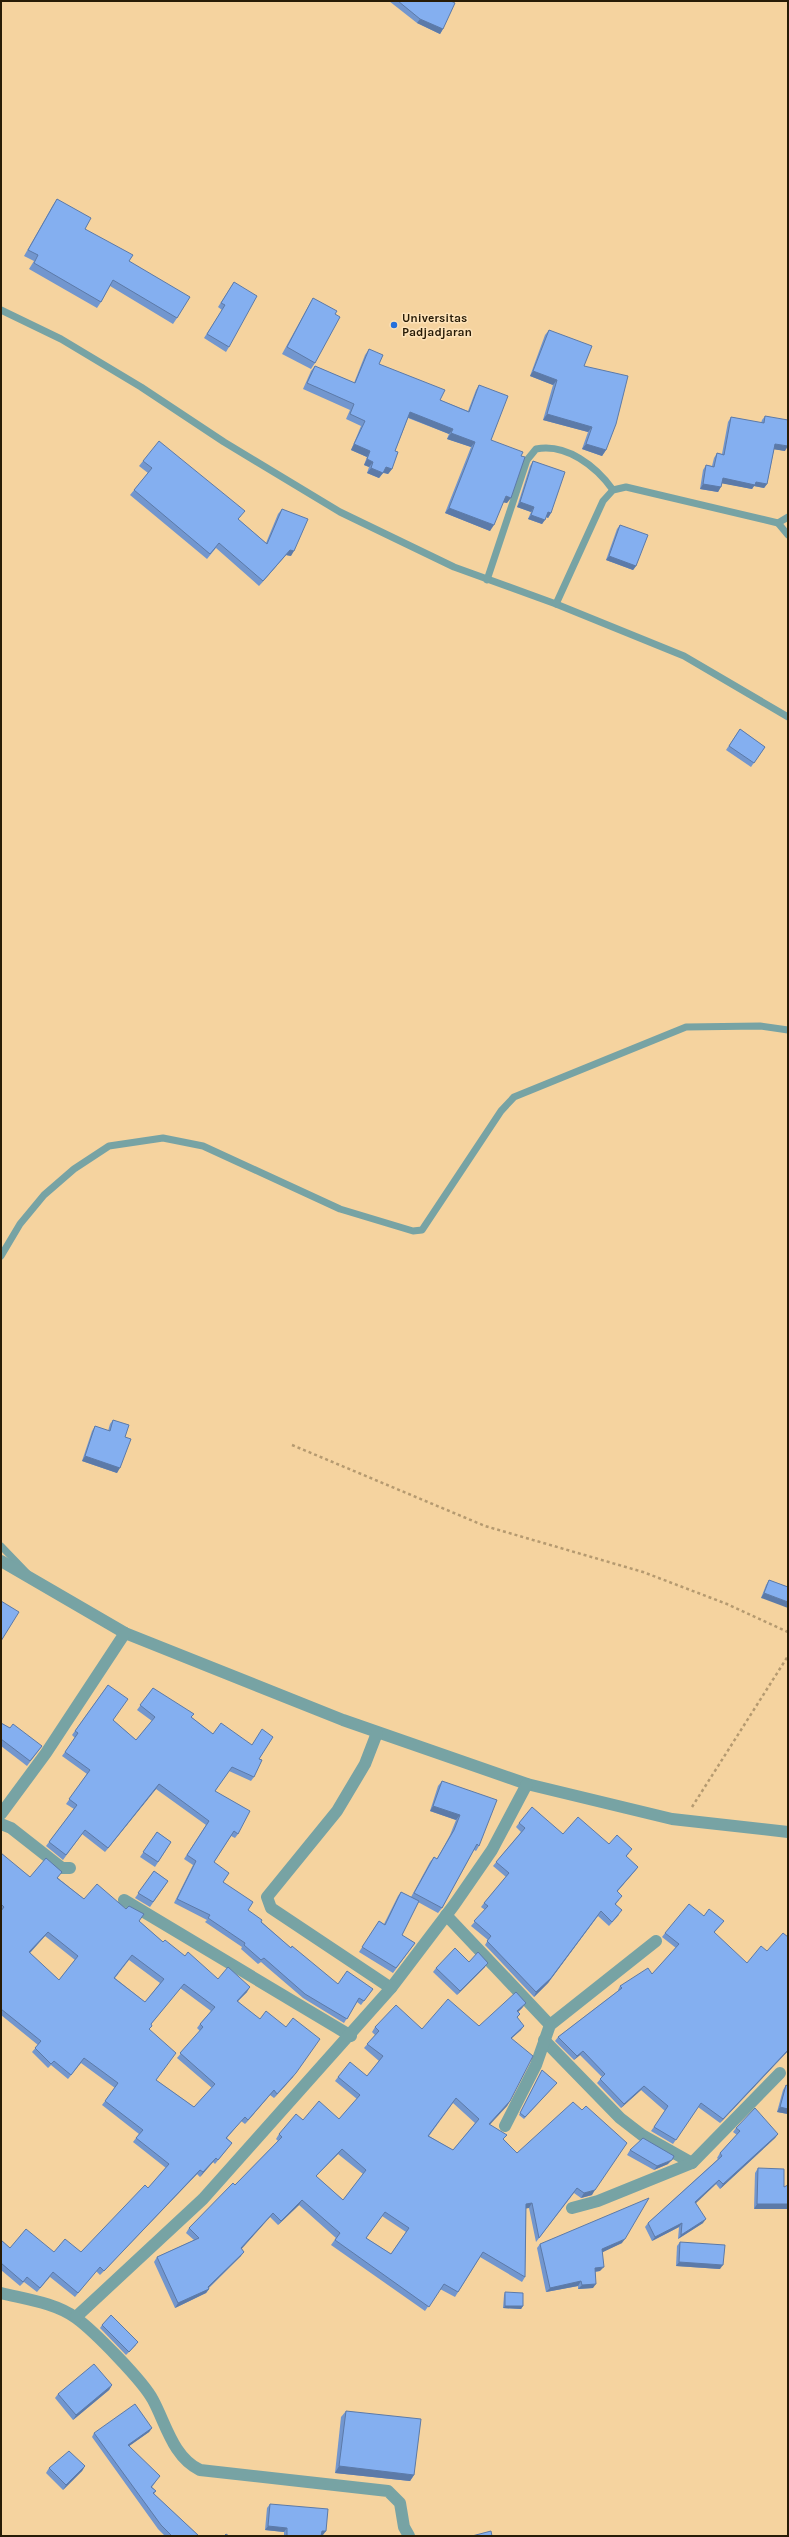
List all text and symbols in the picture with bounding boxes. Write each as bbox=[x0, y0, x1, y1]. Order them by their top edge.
place label: Universitas Padjadjaran bbox=[402, 311, 472, 339]
marker: Universitas Padjadjaran bbox=[389, 320, 399, 330]

